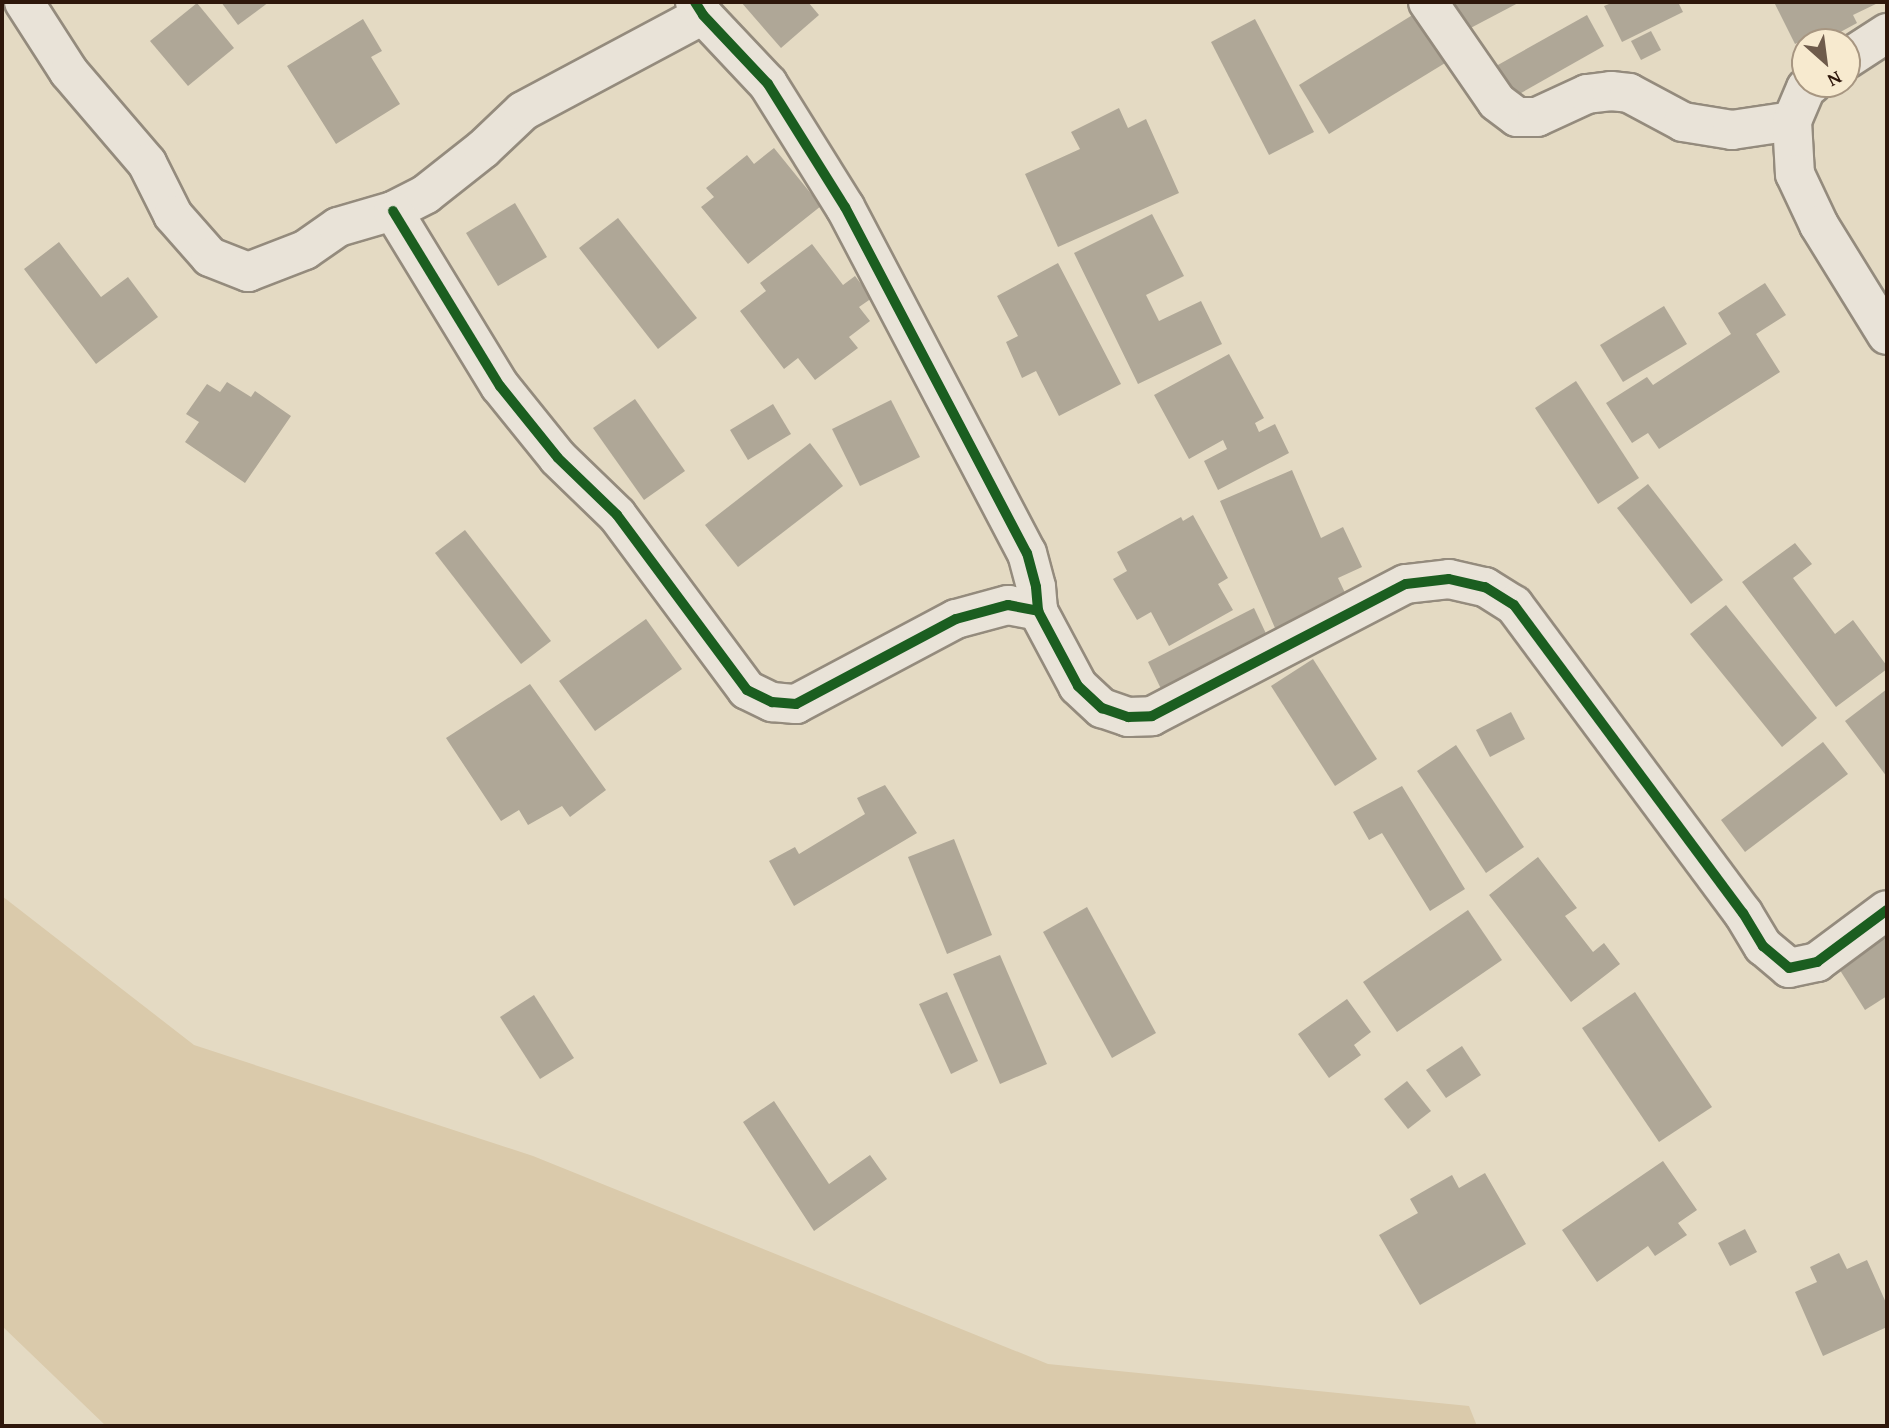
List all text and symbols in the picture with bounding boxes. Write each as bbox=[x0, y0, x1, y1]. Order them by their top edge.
north arrow bbox=[1791, 28, 1861, 98]
text: N bbox=[1823, 64, 1847, 95]

